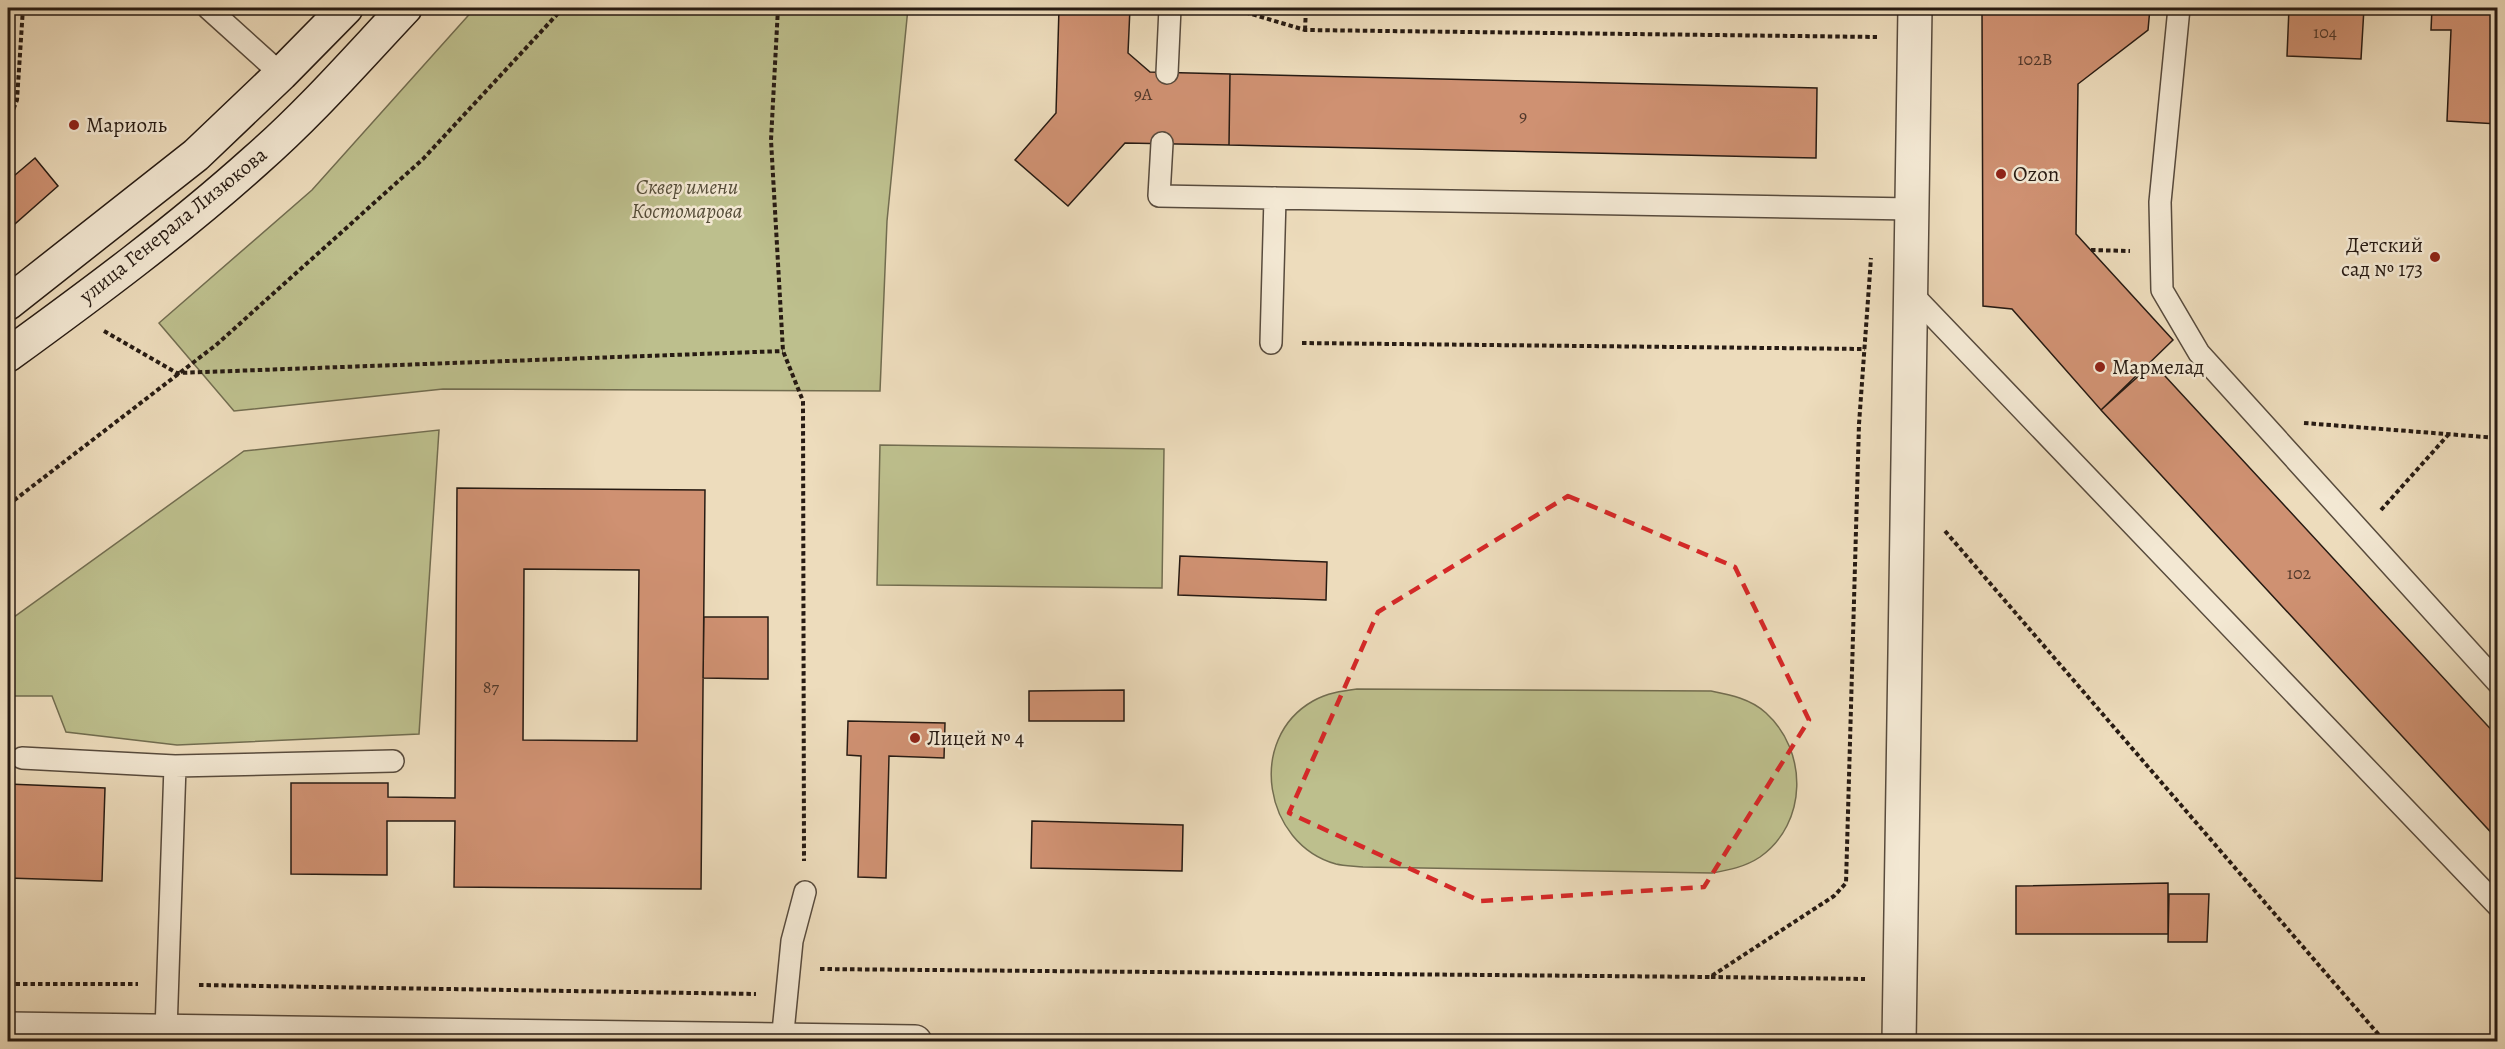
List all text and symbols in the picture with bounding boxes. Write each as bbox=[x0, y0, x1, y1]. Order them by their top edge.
house number: 104 bbox=[2313, 20, 2337, 44]
house number: 102В bbox=[2017, 47, 2053, 71]
house number: 9А bbox=[1134, 82, 1153, 106]
house number: 9 bbox=[1519, 104, 1527, 128]
place label: Мариоль bbox=[86, 111, 167, 139]
marker: Мариоль bbox=[67, 118, 81, 132]
street label: улица Генерала Лизюкова bbox=[72, 140, 273, 310]
place label: Ozon bbox=[2013, 160, 2059, 188]
marker: Ozon bbox=[1994, 167, 2008, 181]
park label: Сквер имени Костомарова bbox=[631, 173, 743, 225]
place label: Детский сад № 173 bbox=[2341, 231, 2423, 283]
marker: Детский сад № 173 bbox=[2428, 250, 2442, 264]
place label: Мармелад bbox=[2112, 353, 2204, 381]
marker: Мармелад bbox=[2093, 360, 2107, 374]
house number: 102 bbox=[2287, 561, 2312, 585]
house number: 87 bbox=[483, 675, 500, 699]
place label: Лицей № 4 bbox=[927, 724, 1024, 752]
marker: Лицей № 4 bbox=[908, 731, 922, 745]

